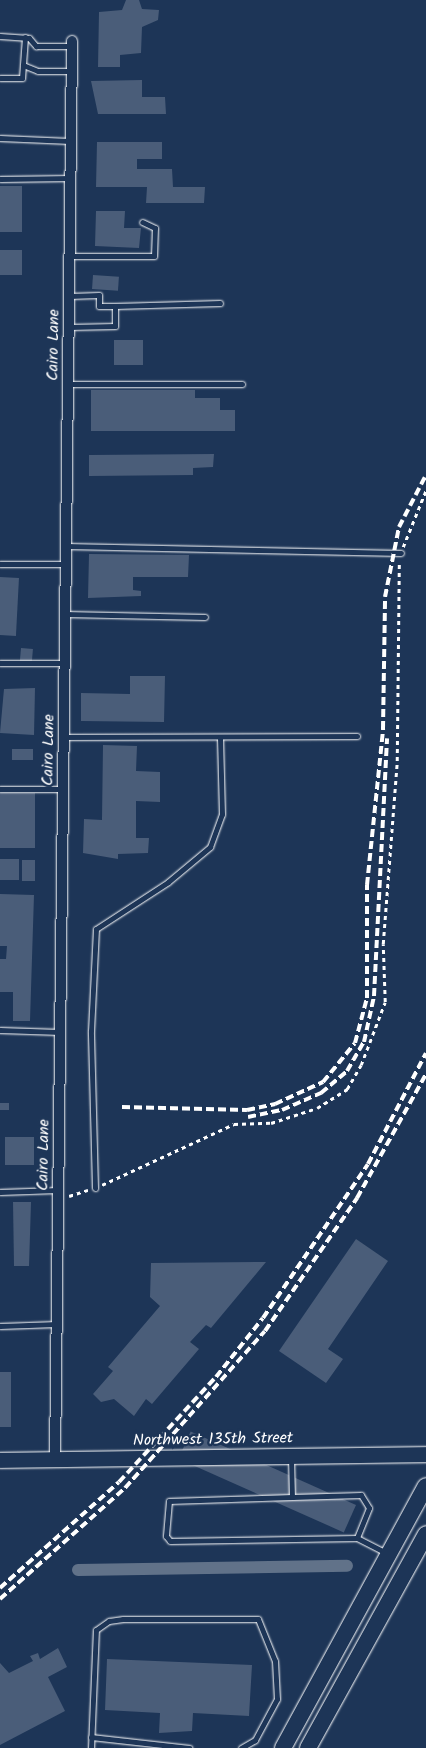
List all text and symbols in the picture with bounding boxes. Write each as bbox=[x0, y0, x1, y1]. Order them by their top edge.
street label: Cairo Lane bbox=[44, 309, 64, 381]
street label: Cairo Lane bbox=[39, 714, 59, 786]
street label: Cairo Lane bbox=[34, 1119, 54, 1191]
street label: Northwest 135th Street bbox=[133, 1429, 293, 1451]

